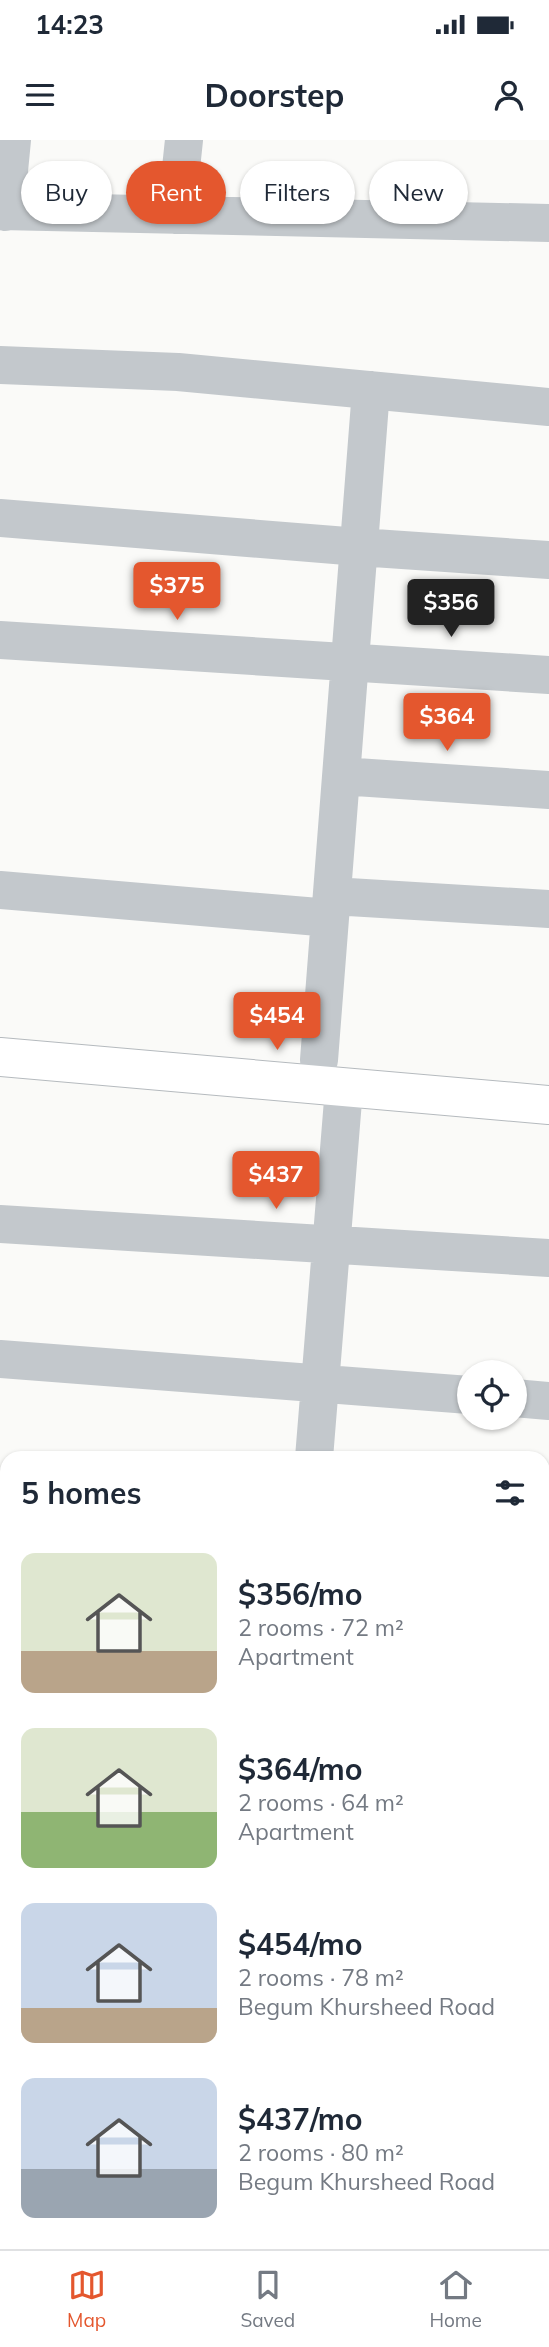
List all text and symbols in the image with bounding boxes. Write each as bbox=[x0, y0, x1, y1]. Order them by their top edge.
text: 14:23 bbox=[35, 8, 104, 41]
text: Doorstep bbox=[205, 75, 344, 115]
icon: menu bbox=[21, 76, 59, 114]
icon: person bbox=[490, 76, 528, 114]
chip: Buy bbox=[21, 161, 112, 224]
chip: Rent bbox=[126, 161, 226, 224]
chip: Filters bbox=[240, 161, 355, 224]
chip: New bbox=[369, 161, 468, 224]
pin: $375 bbox=[136, 562, 218, 622]
text: $375 bbox=[149, 570, 205, 599]
pin: $356 bbox=[410, 580, 492, 639]
text: $356 bbox=[423, 587, 479, 616]
pin: $364 bbox=[406, 694, 488, 753]
text: $364 bbox=[419, 701, 475, 730]
pin: $454 bbox=[236, 992, 318, 1052]
text: $454 bbox=[249, 1000, 305, 1029]
pin: $437 bbox=[235, 1152, 317, 1211]
text: $437 bbox=[248, 1159, 304, 1188]
map controls bbox=[457, 1360, 527, 1430]
button: locate bbox=[457, 1360, 527, 1430]
text: 5 homes bbox=[21, 1474, 142, 1512]
icon: filters bbox=[491, 1474, 529, 1512]
text: $356/mo bbox=[238, 1575, 362, 1613]
icon: home bbox=[77, 1581, 161, 1665]
text: 2 rooms · 72 m² bbox=[238, 1613, 404, 1642]
text: Apartment bbox=[238, 1642, 354, 1671]
text: $364/mo bbox=[238, 1750, 362, 1788]
icon: home bbox=[77, 1756, 161, 1840]
text: 2 rooms · 64 m² bbox=[238, 1788, 404, 1817]
text: Apartment bbox=[238, 1817, 354, 1846]
text: $454/mo bbox=[238, 1925, 362, 1963]
icon: home bbox=[77, 1931, 161, 2015]
text: 2 rooms · 78 m² bbox=[238, 1963, 404, 1992]
text: Begum Khursheed Road bbox=[238, 1992, 495, 2021]
text: $437/mo bbox=[238, 2100, 362, 2138]
icon: home bbox=[77, 2106, 161, 2190]
text: 2 rooms · 80 m² bbox=[238, 2138, 404, 2167]
text: Begum Khursheed Road bbox=[238, 2167, 495, 2196]
tab: Map bbox=[67, 2266, 106, 2332]
tab: Saved bbox=[240, 2266, 295, 2332]
tab: Home bbox=[429, 2266, 482, 2332]

